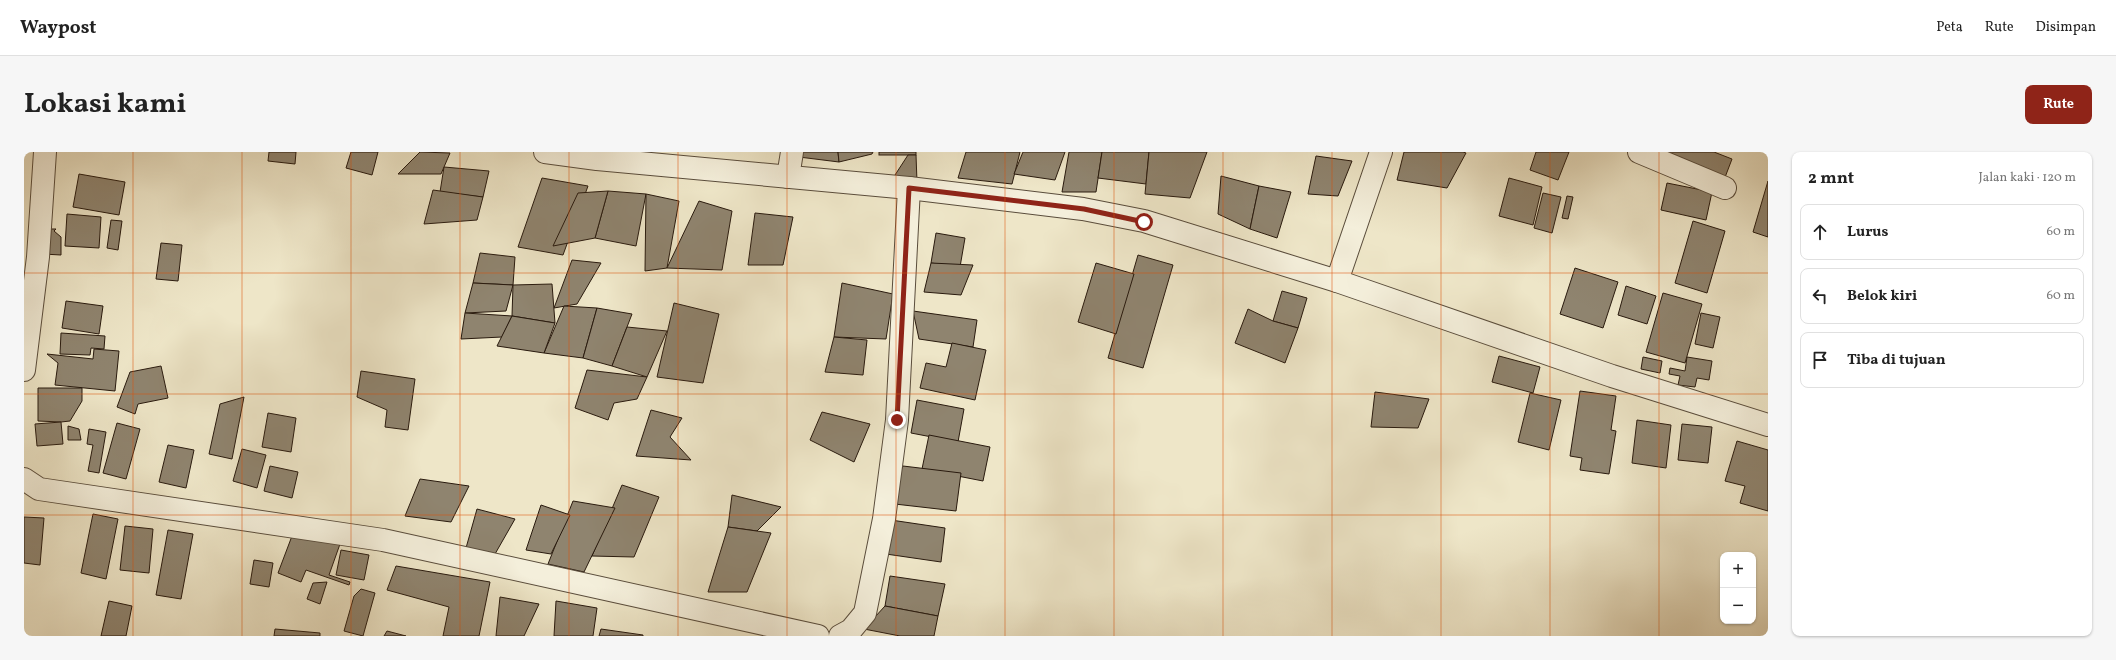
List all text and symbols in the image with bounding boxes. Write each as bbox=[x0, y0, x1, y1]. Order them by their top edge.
text: Waypost bbox=[20, 15, 96, 41]
text: Peta bbox=[1936, 18, 1963, 37]
text: Rute bbox=[1985, 18, 2014, 37]
text: Disimpan bbox=[2036, 18, 2096, 37]
text: Lokasi kami bbox=[24, 85, 186, 124]
button: Rute bbox=[2025, 85, 2092, 124]
text: 2 mnt bbox=[1808, 167, 1854, 190]
text: Jalan kaki · 120 m bbox=[1978, 169, 2076, 187]
route start bbox=[1135, 213, 1153, 231]
icon: ahead bbox=[1809, 221, 1831, 243]
text: Lurus bbox=[1847, 222, 1888, 243]
text: 60 m bbox=[2047, 223, 2075, 241]
icon: left bbox=[1809, 285, 1831, 307]
text: Belok kiri bbox=[1847, 286, 1917, 307]
text: 60 m bbox=[2047, 287, 2075, 305]
icon: arrive bbox=[1809, 349, 1831, 371]
text: Tiba di tujuan bbox=[1847, 350, 1946, 371]
route end bbox=[888, 411, 906, 429]
map controls bbox=[1720, 552, 1756, 624]
button: + bbox=[1720, 552, 1756, 588]
button: − bbox=[1720, 588, 1756, 624]

